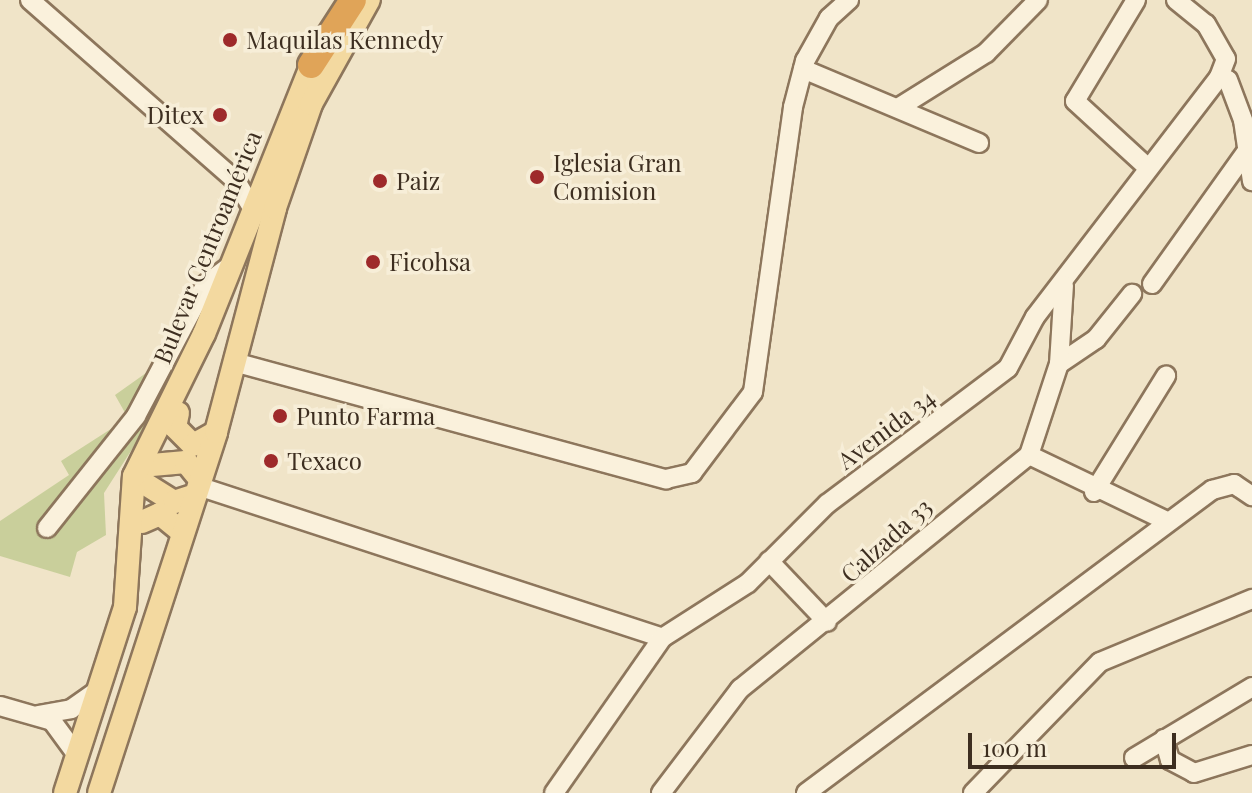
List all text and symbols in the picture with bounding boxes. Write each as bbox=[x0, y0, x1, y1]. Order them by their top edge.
place label: Maquilas Kennedy bbox=[246, 26, 443, 54]
marker: Maquilas Kennedy bbox=[221, 31, 239, 49]
place label: Ditex bbox=[147, 101, 204, 129]
marker: Ditex bbox=[211, 106, 229, 124]
street label: Bulevar Centroamérica bbox=[147, 126, 267, 368]
place label: Iglesia Gran Comision bbox=[553, 149, 682, 205]
place label: Paiz bbox=[396, 167, 440, 195]
marker: Iglesia Gran Comision bbox=[528, 168, 546, 186]
marker: Paiz bbox=[371, 172, 389, 190]
place label: Ficohsa bbox=[389, 248, 471, 276]
marker: Ficohsa bbox=[364, 253, 382, 271]
street label: Avenida 34 bbox=[832, 383, 940, 475]
place label: Punto Farma bbox=[296, 402, 435, 430]
marker: Punto Farma bbox=[271, 407, 289, 425]
place label: Texaco bbox=[287, 447, 362, 475]
marker: Texaco bbox=[262, 452, 280, 470]
street label: Calzada 33 bbox=[835, 492, 937, 588]
scale bar bbox=[972, 717, 1180, 767]
text: 100 m bbox=[982, 731, 1047, 763]

